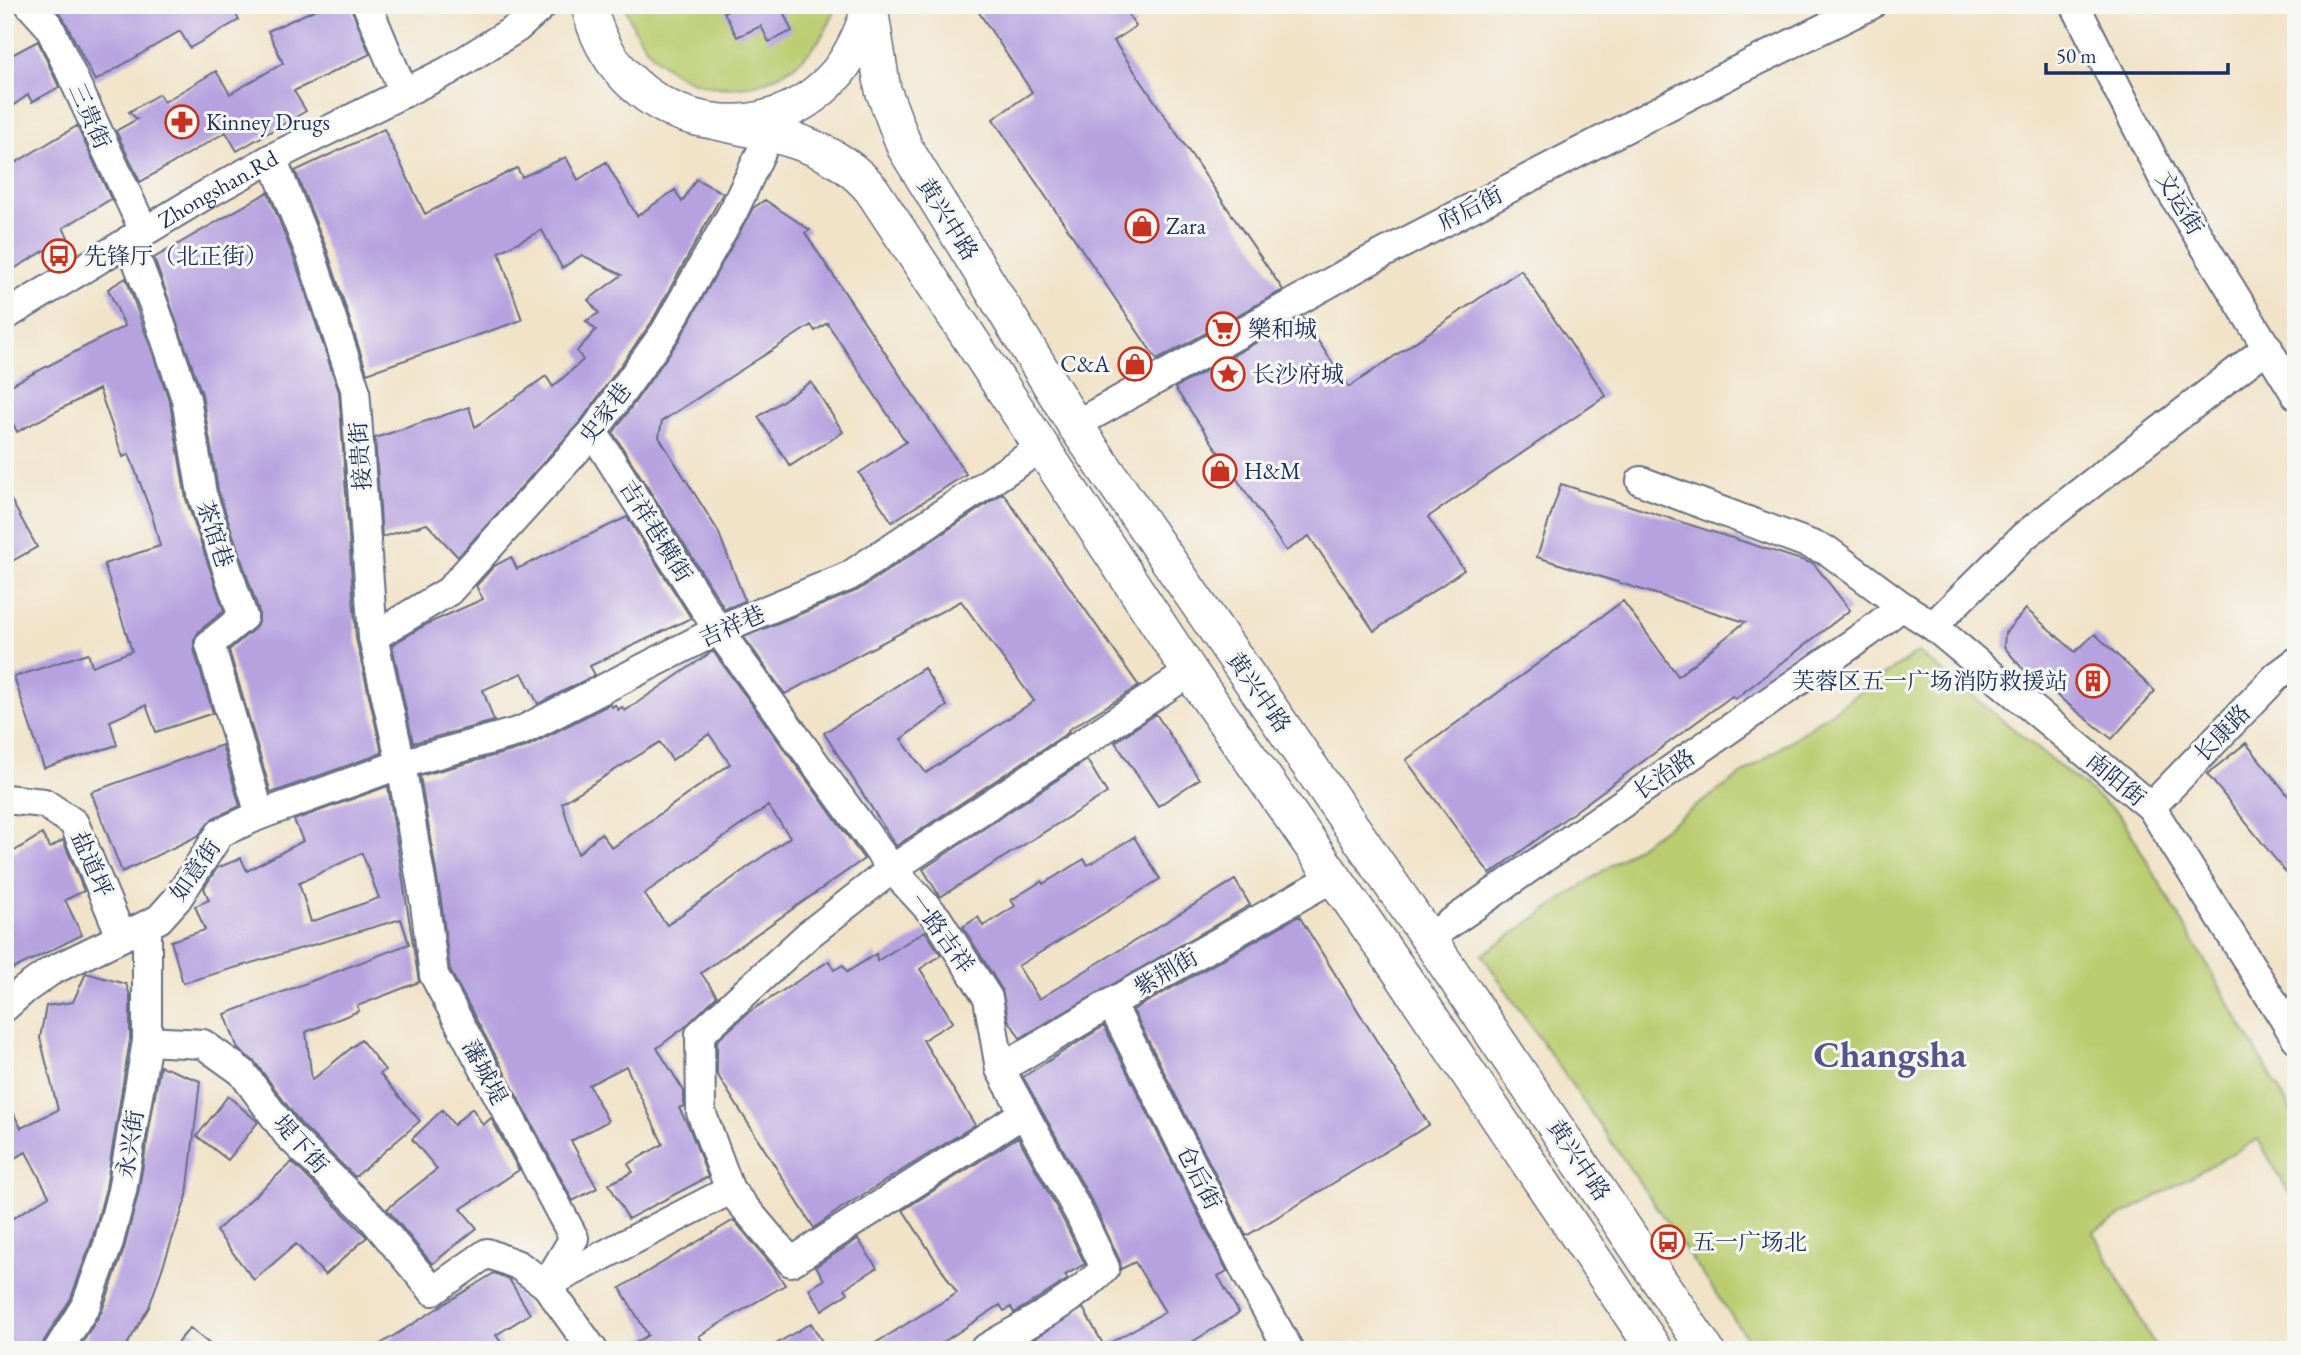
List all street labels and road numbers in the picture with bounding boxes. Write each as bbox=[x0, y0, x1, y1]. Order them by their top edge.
street label: 三贵街 bbox=[62, 78, 118, 154]
street label: Zhongshan.Rd bbox=[152, 143, 283, 235]
street label: 文运街 bbox=[2149, 166, 2211, 240]
street label: 黄兴中路 bbox=[911, 172, 985, 266]
street label: 府后街 bbox=[1432, 179, 1508, 237]
street label: 史家巷 bbox=[572, 376, 638, 450]
street label: 接贵街 bbox=[343, 421, 377, 491]
street label: 吉祥巷横街 bbox=[613, 474, 699, 588]
street label: 茶馆巷 bbox=[190, 497, 240, 571]
street label: 吉祥巷 bbox=[694, 598, 770, 654]
street label: 黄兴中路 bbox=[1220, 646, 1298, 738]
street label: 长康路 bbox=[2187, 698, 2257, 768]
street label: 长治路 bbox=[1627, 742, 1701, 806]
street label: 南阳街 bbox=[2080, 745, 2152, 813]
street label: 盐道坪 bbox=[64, 826, 120, 902]
street label: 如意街 bbox=[163, 833, 227, 907]
street label: 一路吉祥 bbox=[903, 887, 981, 979]
street label: 紫荆街 bbox=[1129, 942, 1203, 1002]
street label: 藩城堤 bbox=[456, 1034, 514, 1110]
street label: 永兴街 bbox=[110, 1108, 150, 1180]
street label: 堤下街 bbox=[267, 1108, 335, 1180]
street label: 黄兴中路 bbox=[1541, 1113, 1617, 1207]
street label: 仓后街 bbox=[1170, 1139, 1228, 1215]

